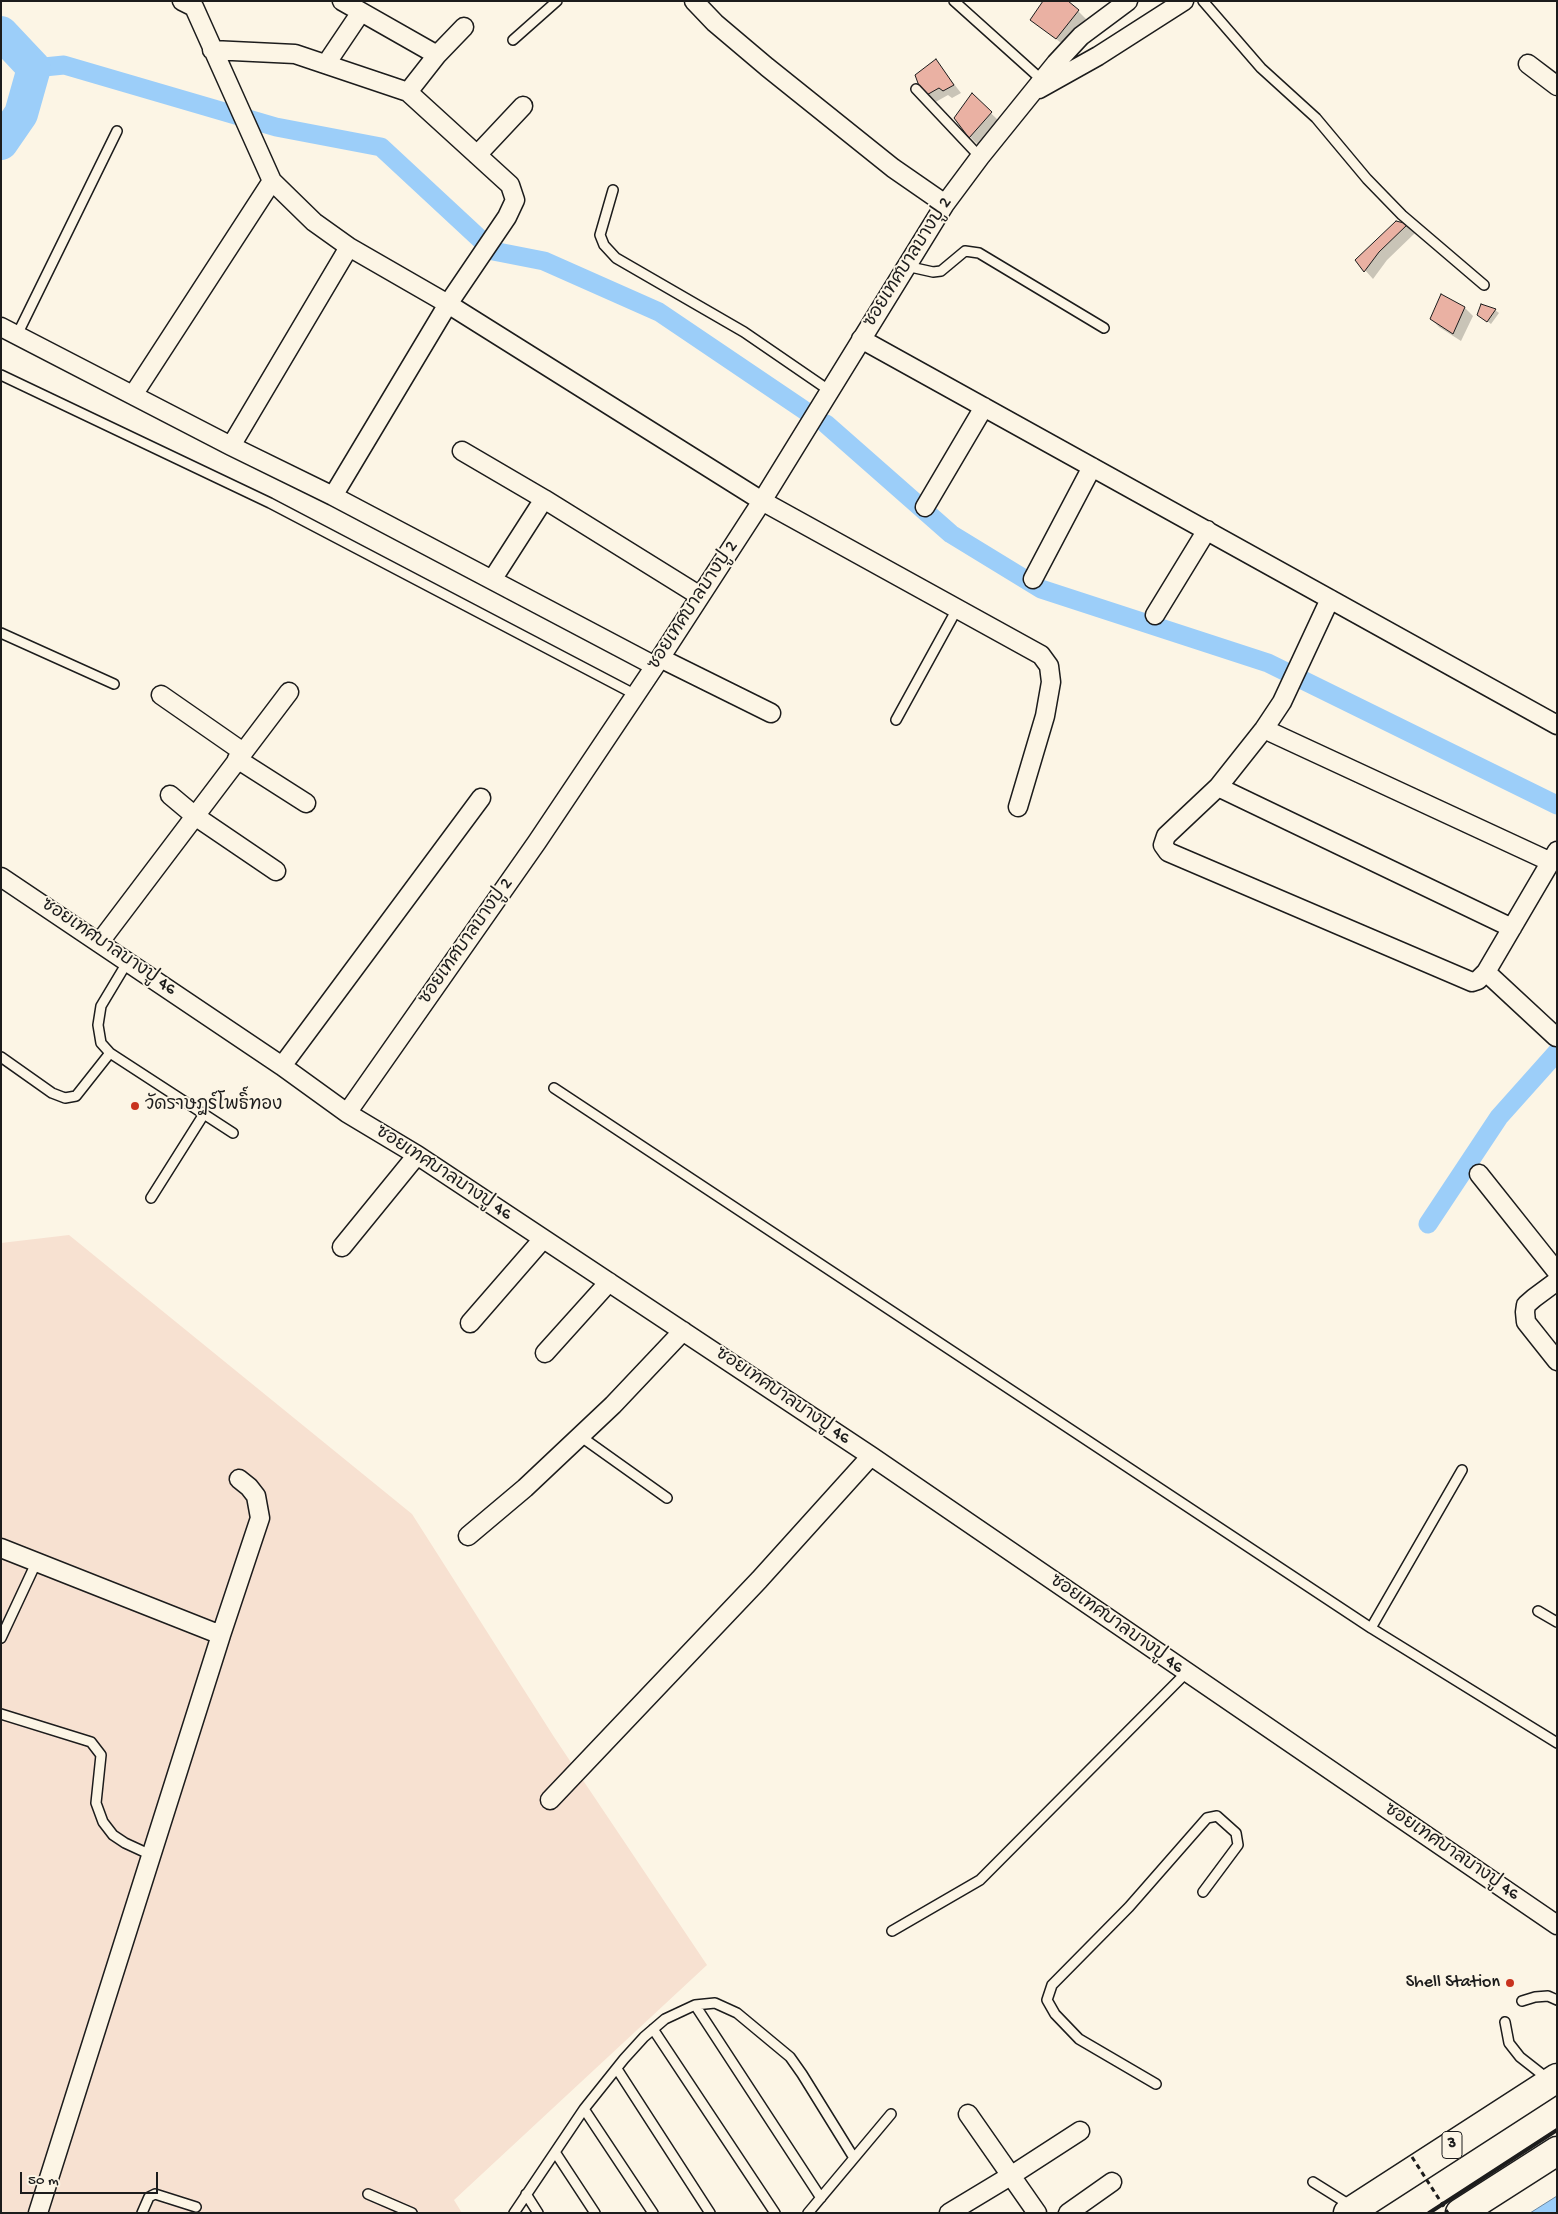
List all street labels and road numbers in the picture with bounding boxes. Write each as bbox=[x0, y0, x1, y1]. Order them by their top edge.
street label: ซอยเทศบาลบางปู 2 bbox=[860, 194, 958, 332]
street label: ซอยเทศบาลบางปู 2 bbox=[644, 537, 744, 675]
street label: ซอยเทศบาลบางปู 2 bbox=[415, 875, 519, 1009]
street label: ซอยเทศบาลบางปู 46 bbox=[36, 895, 180, 1001]
street label: ซอยเทศบาลบางปู 46 bbox=[371, 1122, 515, 1226]
street label: ซอยเทศบาลบางปู 46 bbox=[710, 1344, 854, 1450]
street label: ซอยเทศบาลบางปู 46 bbox=[1045, 1571, 1187, 1679]
street label: ซอยเทศบาลบางปู 46 bbox=[1379, 1800, 1523, 1906]
road number: 3 bbox=[1442, 2132, 1462, 2158]

